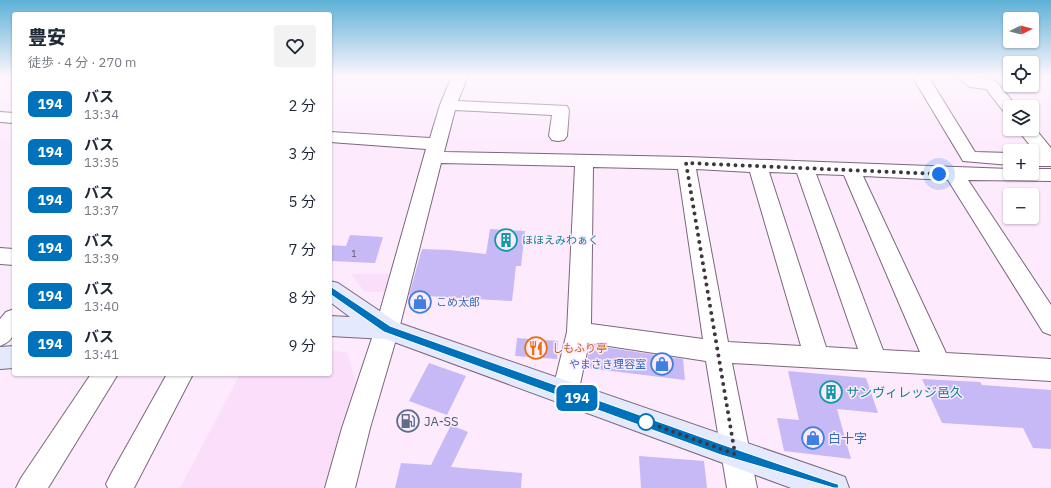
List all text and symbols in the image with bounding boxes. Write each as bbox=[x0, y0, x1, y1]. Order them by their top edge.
north arrow bbox=[1003, 12, 1039, 48]
map controls bbox=[1003, 12, 1039, 224]
text: 豊安 bbox=[28, 25, 66, 49]
button: heart bbox=[274, 25, 316, 67]
text: 徒歩 · 4 分 · 270 m bbox=[28, 54, 136, 71]
button: locate bbox=[1003, 56, 1039, 92]
text: バス bbox=[84, 87, 114, 106]
text: 194 bbox=[37, 95, 63, 113]
text: 2 分 bbox=[288, 96, 316, 115]
button: layers bbox=[1003, 100, 1039, 136]
text: 13:34 bbox=[84, 106, 119, 123]
text: バス bbox=[84, 135, 114, 154]
text: 194 bbox=[37, 143, 63, 161]
text: 3 分 bbox=[288, 144, 316, 163]
button: + bbox=[1003, 144, 1039, 180]
text: 13:35 bbox=[84, 154, 119, 171]
your location bbox=[929, 164, 949, 184]
text: バス bbox=[84, 183, 114, 202]
button: − bbox=[1003, 188, 1039, 224]
text: 194 bbox=[37, 191, 63, 209]
text: 5 分 bbox=[288, 192, 316, 211]
text: 13:37 bbox=[84, 202, 119, 219]
building icon: ほほえみわぁく bbox=[493, 227, 519, 253]
text: バス bbox=[84, 231, 114, 250]
place label: ほほえみわぁく bbox=[522, 233, 599, 247]
text: 194 bbox=[37, 239, 63, 257]
text: 7 分 bbox=[288, 240, 316, 259]
house number: 1 bbox=[351, 248, 357, 259]
text: 13:39 bbox=[84, 250, 119, 267]
text: バス bbox=[84, 279, 114, 298]
text: 194 bbox=[37, 287, 63, 305]
text: 8 分 bbox=[288, 288, 316, 307]
shop icon: こめ太郎 bbox=[407, 289, 433, 315]
place label: こめ太郎 bbox=[436, 295, 480, 309]
text: 13:40 bbox=[84, 298, 119, 315]
text: バス bbox=[84, 327, 114, 346]
text: 194 bbox=[37, 335, 63, 353]
restaurant icon: しもふり亭 bbox=[523, 335, 549, 361]
text: 9 分 bbox=[288, 336, 316, 355]
place label: しもふり亭 bbox=[552, 341, 607, 355]
text: 13:41 bbox=[84, 346, 119, 363]
shop icon: やまさき理容室 bbox=[649, 351, 675, 377]
place label: やまさき理容室 bbox=[569, 357, 646, 371]
building icon: サンヴィレッジ邑久 bbox=[818, 379, 844, 405]
place label: サンヴィレッジ邑久 bbox=[846, 384, 963, 401]
line badge: 194 bbox=[554, 385, 600, 411]
text: 194 bbox=[564, 389, 590, 407]
fuel station icon: JA-SS bbox=[395, 408, 421, 434]
place label: JA-SS bbox=[424, 413, 459, 430]
unlabelled marker bbox=[637, 413, 655, 431]
shop icon: 白十字 bbox=[800, 425, 826, 451]
place label: 白十字 bbox=[828, 430, 867, 447]

